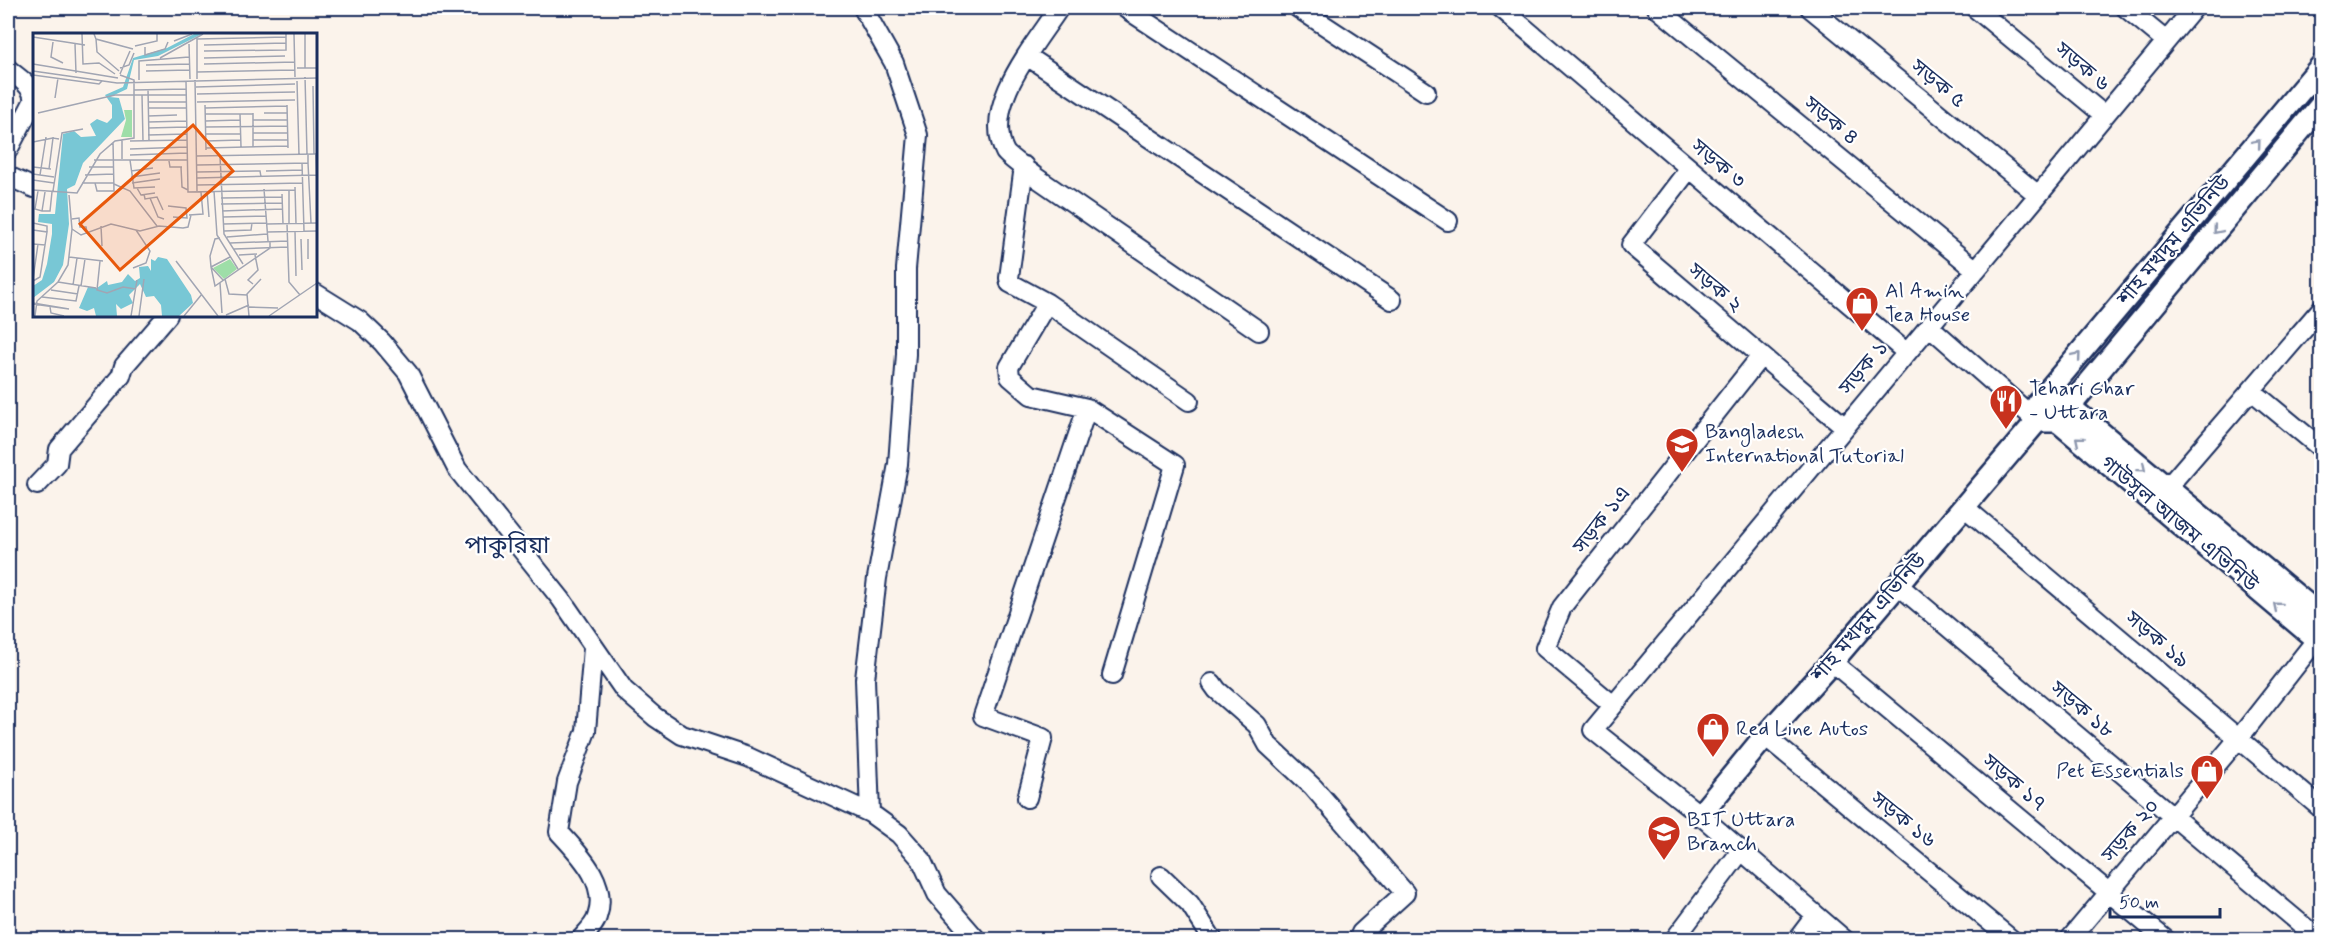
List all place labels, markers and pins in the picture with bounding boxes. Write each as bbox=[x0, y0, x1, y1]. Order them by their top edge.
place label: Al Amin Tea House bbox=[1885, 277, 1970, 329]
shop icon: Al Amin Tea House bbox=[1844, 285, 1880, 332]
place label: Tehari Ghar - Uttara bbox=[2029, 375, 2135, 427]
restaurant icon: Tehari Ghar - Uttara bbox=[1988, 383, 2024, 430]
place label: Bangladesh International Tutorial bbox=[1705, 418, 1904, 470]
school or university icon: Bangladesh International Tutorial bbox=[1664, 426, 1700, 473]
shop icon: Red Line Autos bbox=[1695, 711, 1731, 758]
place label: Red Line Autos bbox=[1736, 715, 1868, 743]
shop icon: Pet Essentials bbox=[2189, 753, 2225, 800]
place label: Pet Essentials bbox=[2056, 757, 2184, 785]
place label: BIT Uttara Branch bbox=[1687, 806, 1795, 858]
school or university icon: BIT Uttara Branch bbox=[1646, 814, 1682, 861]

